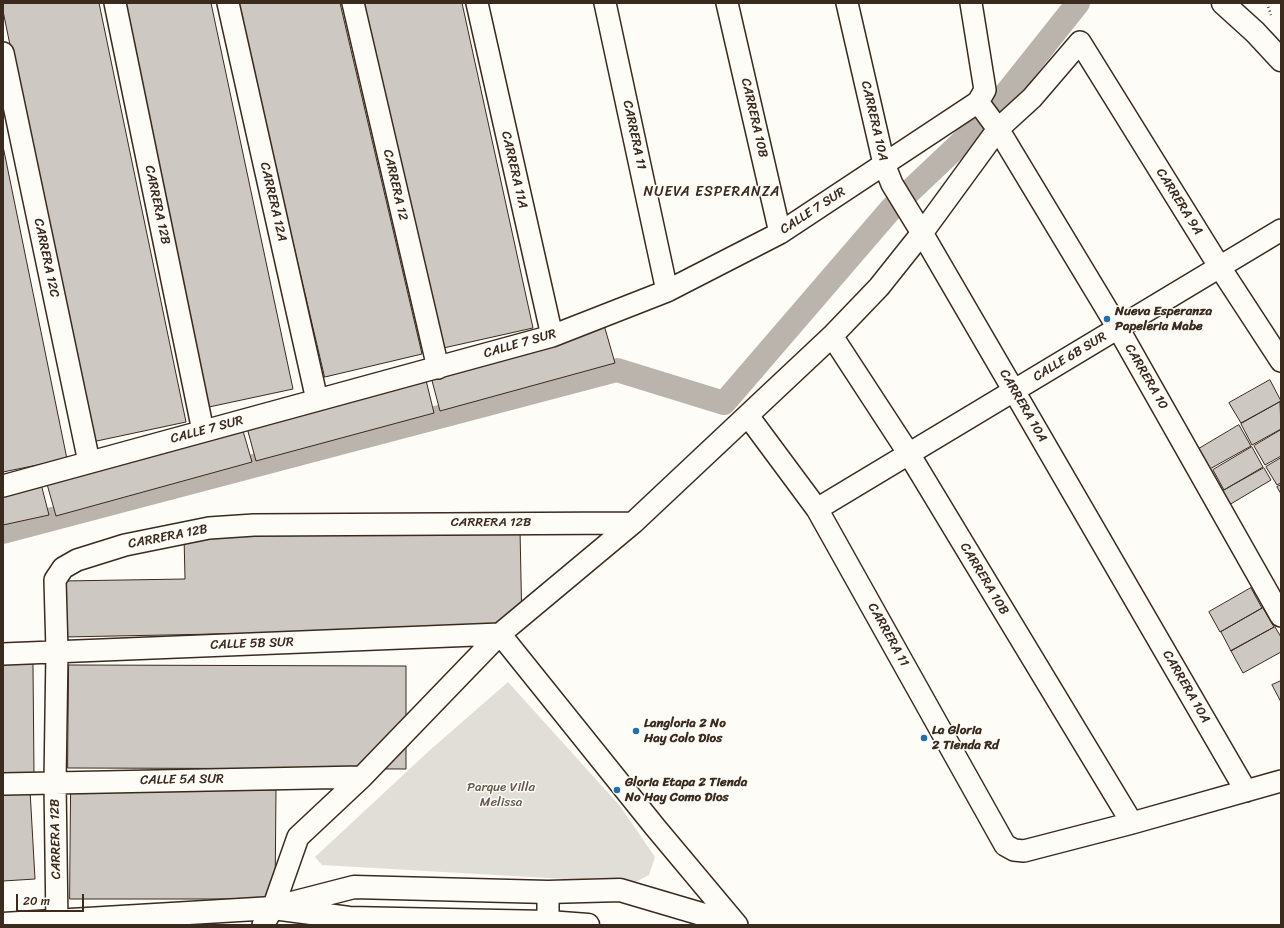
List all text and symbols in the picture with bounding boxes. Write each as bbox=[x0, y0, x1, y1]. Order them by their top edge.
street label: CARRERA 10B bbox=[737, 77, 771, 159]
street label: CARRERA 10A bbox=[857, 80, 891, 162]
street label: CARRERA 11 bbox=[619, 99, 649, 171]
street label: CARRERA 11A bbox=[498, 130, 530, 210]
street label: CARRERA 12 bbox=[379, 148, 411, 222]
street label: CARRERA 12A bbox=[256, 161, 290, 243]
street label: CARRERA 12B bbox=[141, 164, 173, 246]
street label: CARRERA 9A bbox=[1152, 166, 1206, 238]
district label: NUEVA ESPERANZA bbox=[642, 184, 782, 200]
street label: CALLE 7 SUR bbox=[777, 184, 849, 238]
street label: CARRERA 12C bbox=[30, 217, 62, 299]
place label: Nueva Esperanza Papeleria Mabe bbox=[1115, 304, 1212, 335]
marker: Nueva Esperanza Papeleria Mabe bbox=[1102, 314, 1112, 324]
street label: CALLE 7 SUR bbox=[482, 326, 558, 362]
street label: CALLE 6B SUR bbox=[1030, 329, 1110, 385]
street label: CARRERA 10 bbox=[1121, 341, 1171, 413]
street label: CARRERA 10A bbox=[996, 367, 1050, 445]
street label: CALLE 7 SUR bbox=[169, 413, 245, 447]
street label: CARRERA 12B bbox=[451, 515, 531, 531]
street label: CARRERA 12B bbox=[127, 522, 209, 552]
street label: CARRERA 10B bbox=[956, 540, 1012, 618]
street label: CARRERA 11 bbox=[864, 600, 912, 670]
street label: CALLE 5B SUR bbox=[210, 635, 294, 653]
street label: CARRERA 10A bbox=[1159, 648, 1213, 726]
place label: Langloria 2 No Hay Colo Dios bbox=[644, 716, 726, 747]
place label: La Gloria 2 Tienda Rd bbox=[932, 723, 999, 754]
marker: Langloria 2 No Hay Colo Dios bbox=[631, 726, 641, 736]
marker: La Gloria 2 Tienda Rd bbox=[919, 733, 929, 743]
street label: CALLE 5A SUR bbox=[140, 771, 224, 789]
place label: Gloria Etapa 2 Tienda No Hay Como Dios bbox=[625, 775, 747, 806]
park label: Parque Villa Melissa bbox=[467, 780, 535, 811]
marker: Gloria Etapa 2 Tienda No Hay Como Dios bbox=[612, 785, 622, 795]
street label: CARRERA 12B bbox=[47, 799, 65, 879]
scale bar bbox=[18, 886, 86, 912]
text: 20 m bbox=[23, 890, 50, 912]

